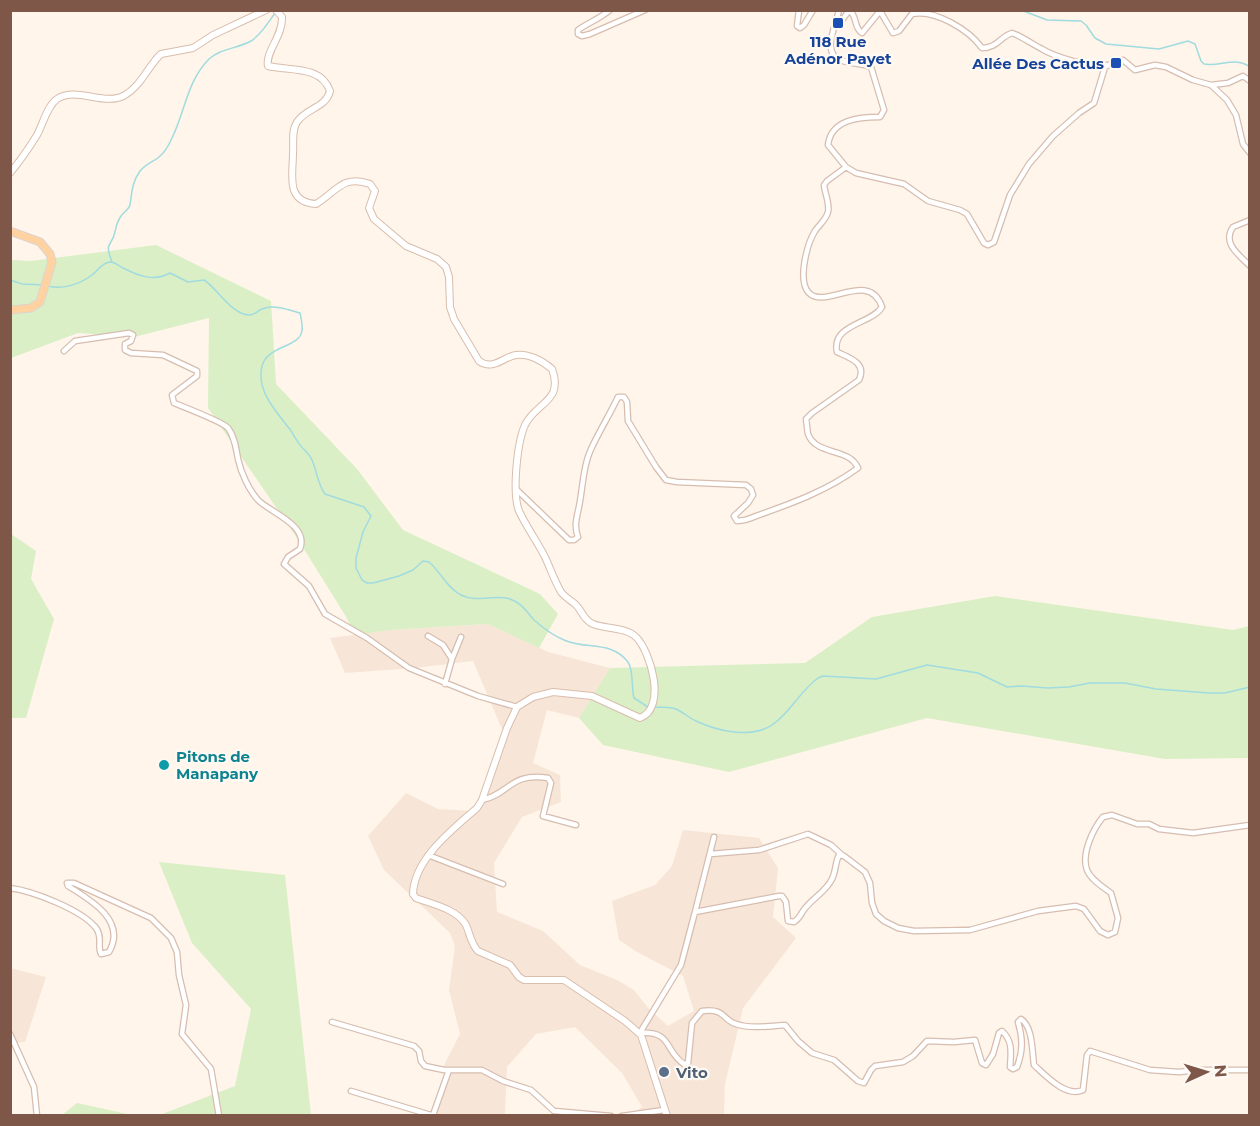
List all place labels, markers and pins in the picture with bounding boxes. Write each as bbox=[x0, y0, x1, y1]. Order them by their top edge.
marker: 118 Rue Adénor Payet bbox=[831, 16, 845, 30]
place label: 118 Rue Adénor Payet bbox=[784, 32, 892, 68]
place label: Allée Des Cactus bbox=[971, 54, 1104, 73]
marker: Allée Des Cactus bbox=[1109, 56, 1123, 70]
place label: Pitons de Manapany bbox=[176, 747, 259, 783]
marker: Pitons de Manapany bbox=[157, 758, 171, 772]
place label: Vito bbox=[675, 1063, 708, 1082]
marker: Vito bbox=[657, 1065, 671, 1079]

